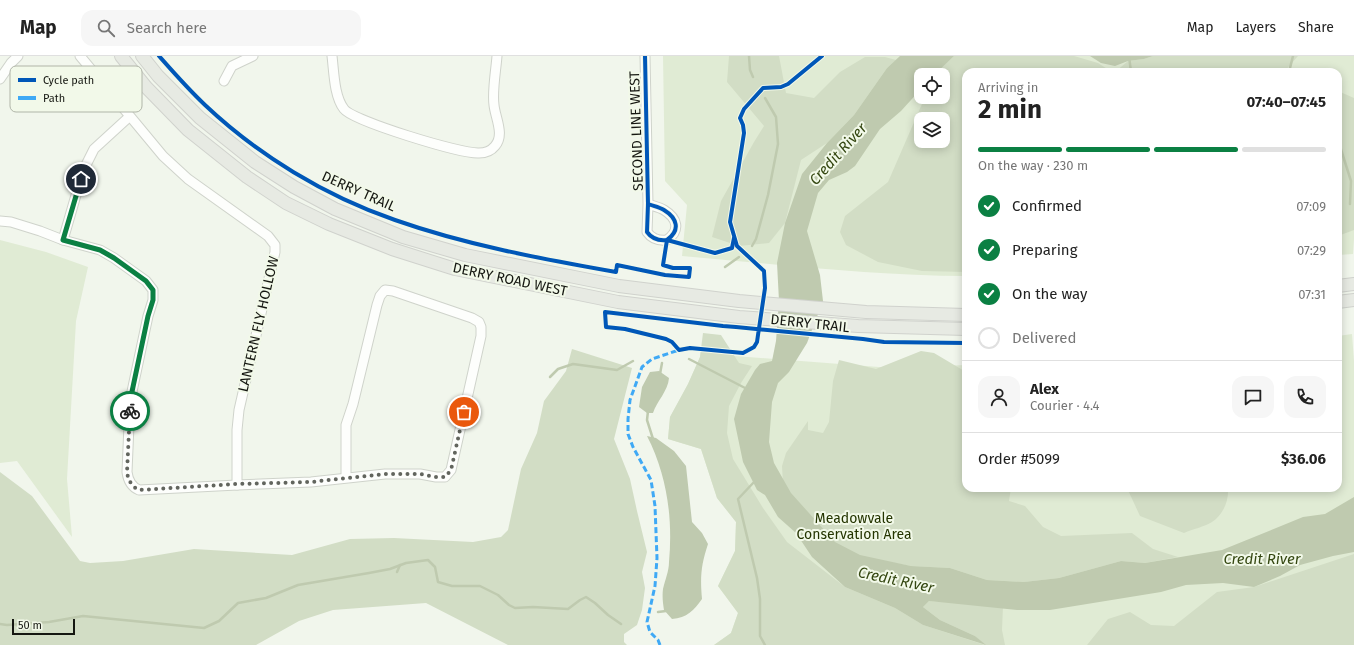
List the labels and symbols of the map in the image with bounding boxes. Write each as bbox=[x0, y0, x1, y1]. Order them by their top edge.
legend bbox=[10, 66, 142, 112]
street label: SECOND LINE WEST bbox=[626, 70, 647, 191]
text: Cycle path bbox=[43, 74, 94, 87]
text: Path bbox=[43, 92, 65, 105]
water label: Credit River bbox=[806, 118, 871, 189]
pin bbox=[64, 162, 98, 196]
street label: DERRY TRAIL bbox=[319, 168, 399, 215]
street label: LANTERN FLY HOLLOW bbox=[235, 254, 282, 394]
street label: DERRY ROAD WEST bbox=[451, 259, 569, 300]
street label: DERRY TRAIL bbox=[770, 311, 850, 336]
courier bbox=[110, 391, 150, 431]
pin bbox=[447, 395, 481, 429]
park label: Meadowvale Conservation Area bbox=[797, 510, 912, 543]
water label: Credit River bbox=[1223, 550, 1302, 568]
water label: Credit River bbox=[856, 563, 937, 597]
scale bar bbox=[12, 617, 75, 636]

